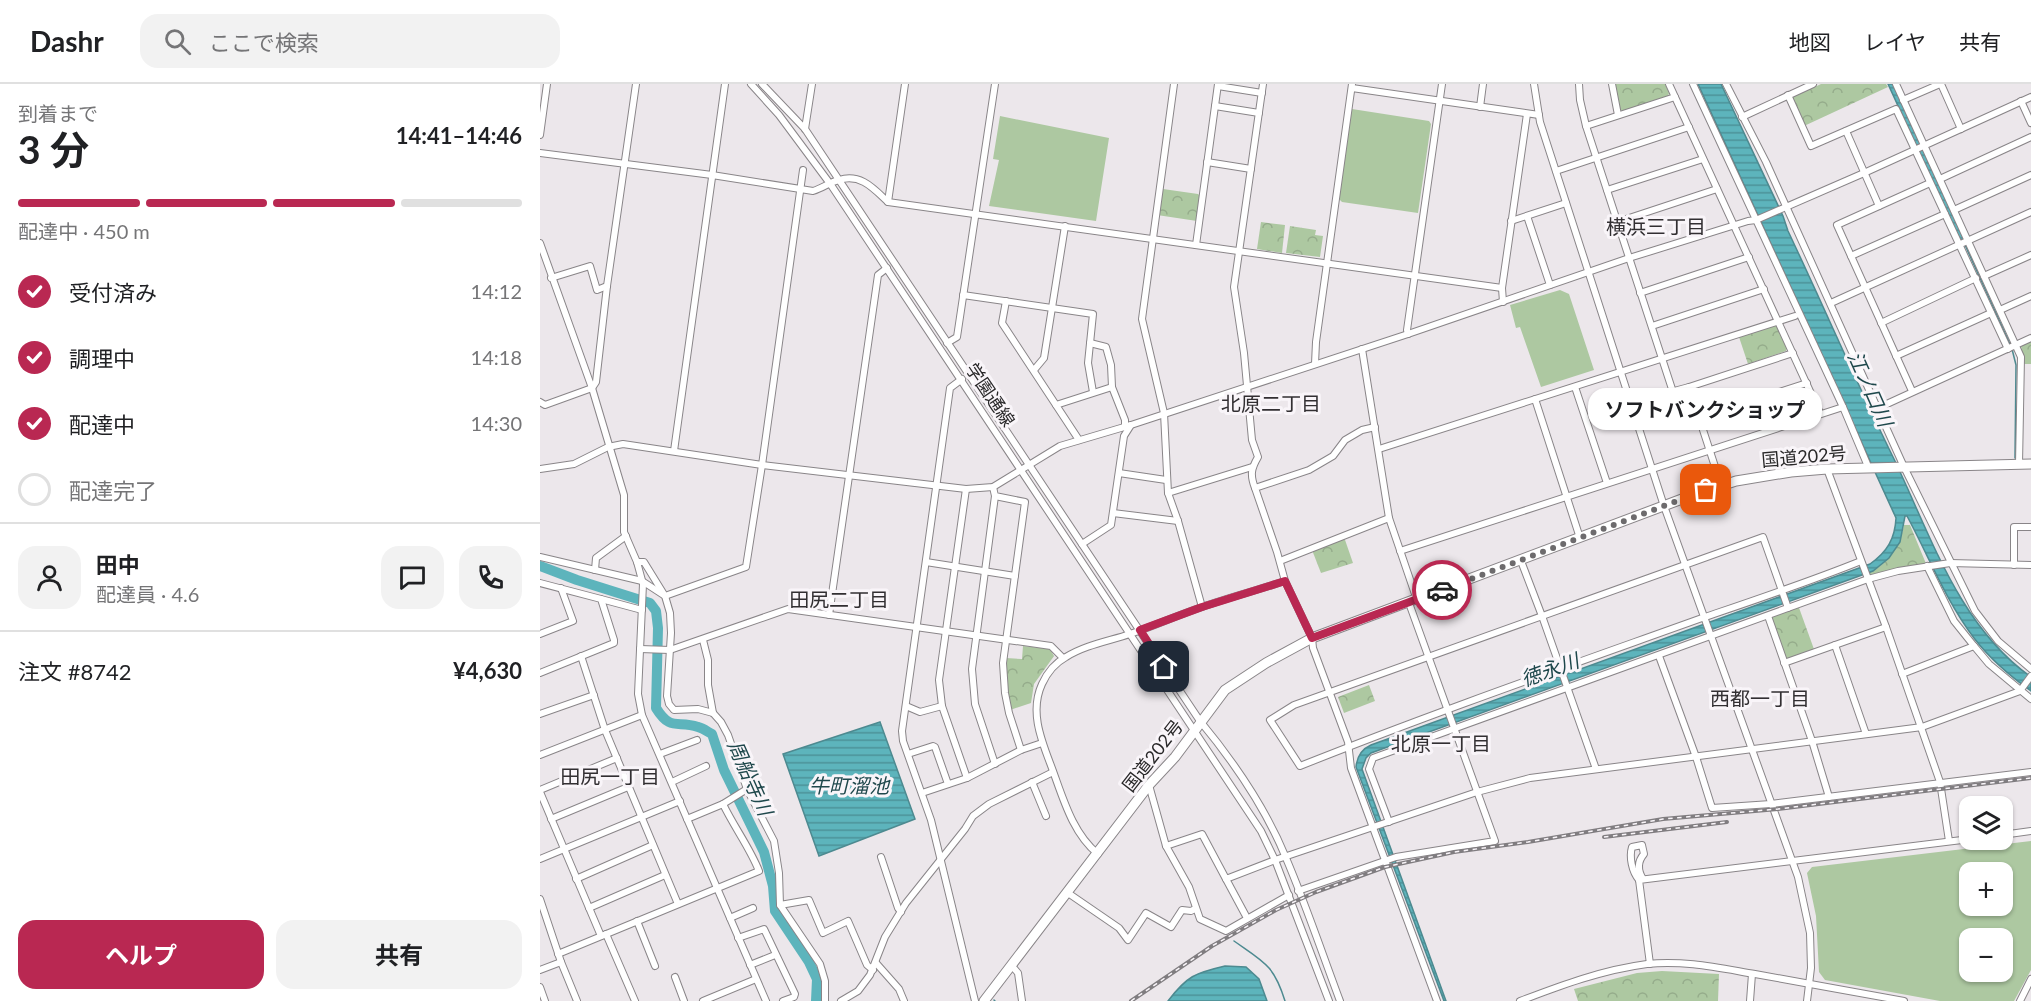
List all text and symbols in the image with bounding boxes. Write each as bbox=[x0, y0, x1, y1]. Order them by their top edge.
search box bbox=[140, 14, 560, 68]
text: Dashr bbox=[30, 24, 104, 58]
icon: search bbox=[161, 25, 194, 58]
text: ここで検索 bbox=[209, 29, 319, 56]
text: 地図 bbox=[1789, 29, 1831, 54]
text: レイヤ bbox=[1864, 29, 1926, 54]
text: 共有 bbox=[1959, 29, 2001, 54]
text: 到着まで bbox=[18, 101, 98, 125]
text: 14:41–14:46 bbox=[396, 122, 522, 149]
text: 3 分 bbox=[18, 126, 89, 172]
district label: 横浜三丁目 bbox=[1606, 214, 1706, 238]
text: 配達中 · 450 m bbox=[18, 219, 150, 243]
icon: check bbox=[18, 275, 51, 308]
text: 受付済み bbox=[69, 279, 157, 306]
text: 14:12 bbox=[471, 279, 522, 303]
icon: check bbox=[18, 341, 51, 374]
text: 調理中 bbox=[69, 345, 135, 372]
text: 14:18 bbox=[471, 345, 522, 369]
water label: 江ノ口川 bbox=[1844, 347, 1899, 432]
street label: 学園通線 bbox=[962, 358, 1020, 430]
callout: ソフトバンクショップ bbox=[1589, 388, 1823, 430]
district label: 北原二丁目 bbox=[1221, 391, 1321, 415]
text: ソフトバンクショップ bbox=[1605, 397, 1806, 421]
icon: check bbox=[18, 407, 51, 440]
text: 配達中 bbox=[69, 411, 135, 438]
text: 14:30 bbox=[471, 411, 522, 435]
street label: 国道202号 bbox=[1760, 441, 1847, 471]
pin bbox=[1680, 464, 1731, 515]
icon: bag bbox=[1689, 473, 1722, 506]
text: 配達完了 bbox=[69, 477, 157, 504]
button: person bbox=[18, 546, 81, 609]
button: chat bbox=[381, 546, 444, 609]
button: phone bbox=[459, 546, 522, 609]
text: 田中 bbox=[96, 551, 140, 578]
courier bbox=[1412, 560, 1472, 620]
icon: car bbox=[1426, 574, 1459, 607]
text: 配達員 · 4.6 bbox=[96, 582, 199, 606]
district label: 田尻二丁目 bbox=[789, 587, 889, 611]
pin bbox=[1138, 641, 1189, 692]
water label: 徳永川 bbox=[1517, 647, 1584, 691]
icon: home bbox=[1147, 650, 1180, 683]
text: ¥4,630 bbox=[453, 657, 522, 684]
text: 注文 #8742 bbox=[18, 658, 131, 685]
district label: 西都一丁目 bbox=[1710, 686, 1810, 710]
street label: 国道202号 bbox=[1117, 715, 1187, 796]
district label: 北原一丁目 bbox=[1391, 731, 1491, 755]
water label: 周船寺川 bbox=[724, 736, 779, 821]
district label: 田尻一丁目 bbox=[560, 764, 660, 788]
water label: 牛町溜池 bbox=[809, 773, 891, 797]
map controls bbox=[1959, 796, 2013, 982]
button: layers bbox=[1959, 796, 2013, 850]
button: + bbox=[1959, 862, 2013, 916]
button: ヘルプ bbox=[18, 920, 264, 989]
button: 共有 bbox=[276, 920, 522, 989]
button: − bbox=[1959, 928, 2013, 982]

